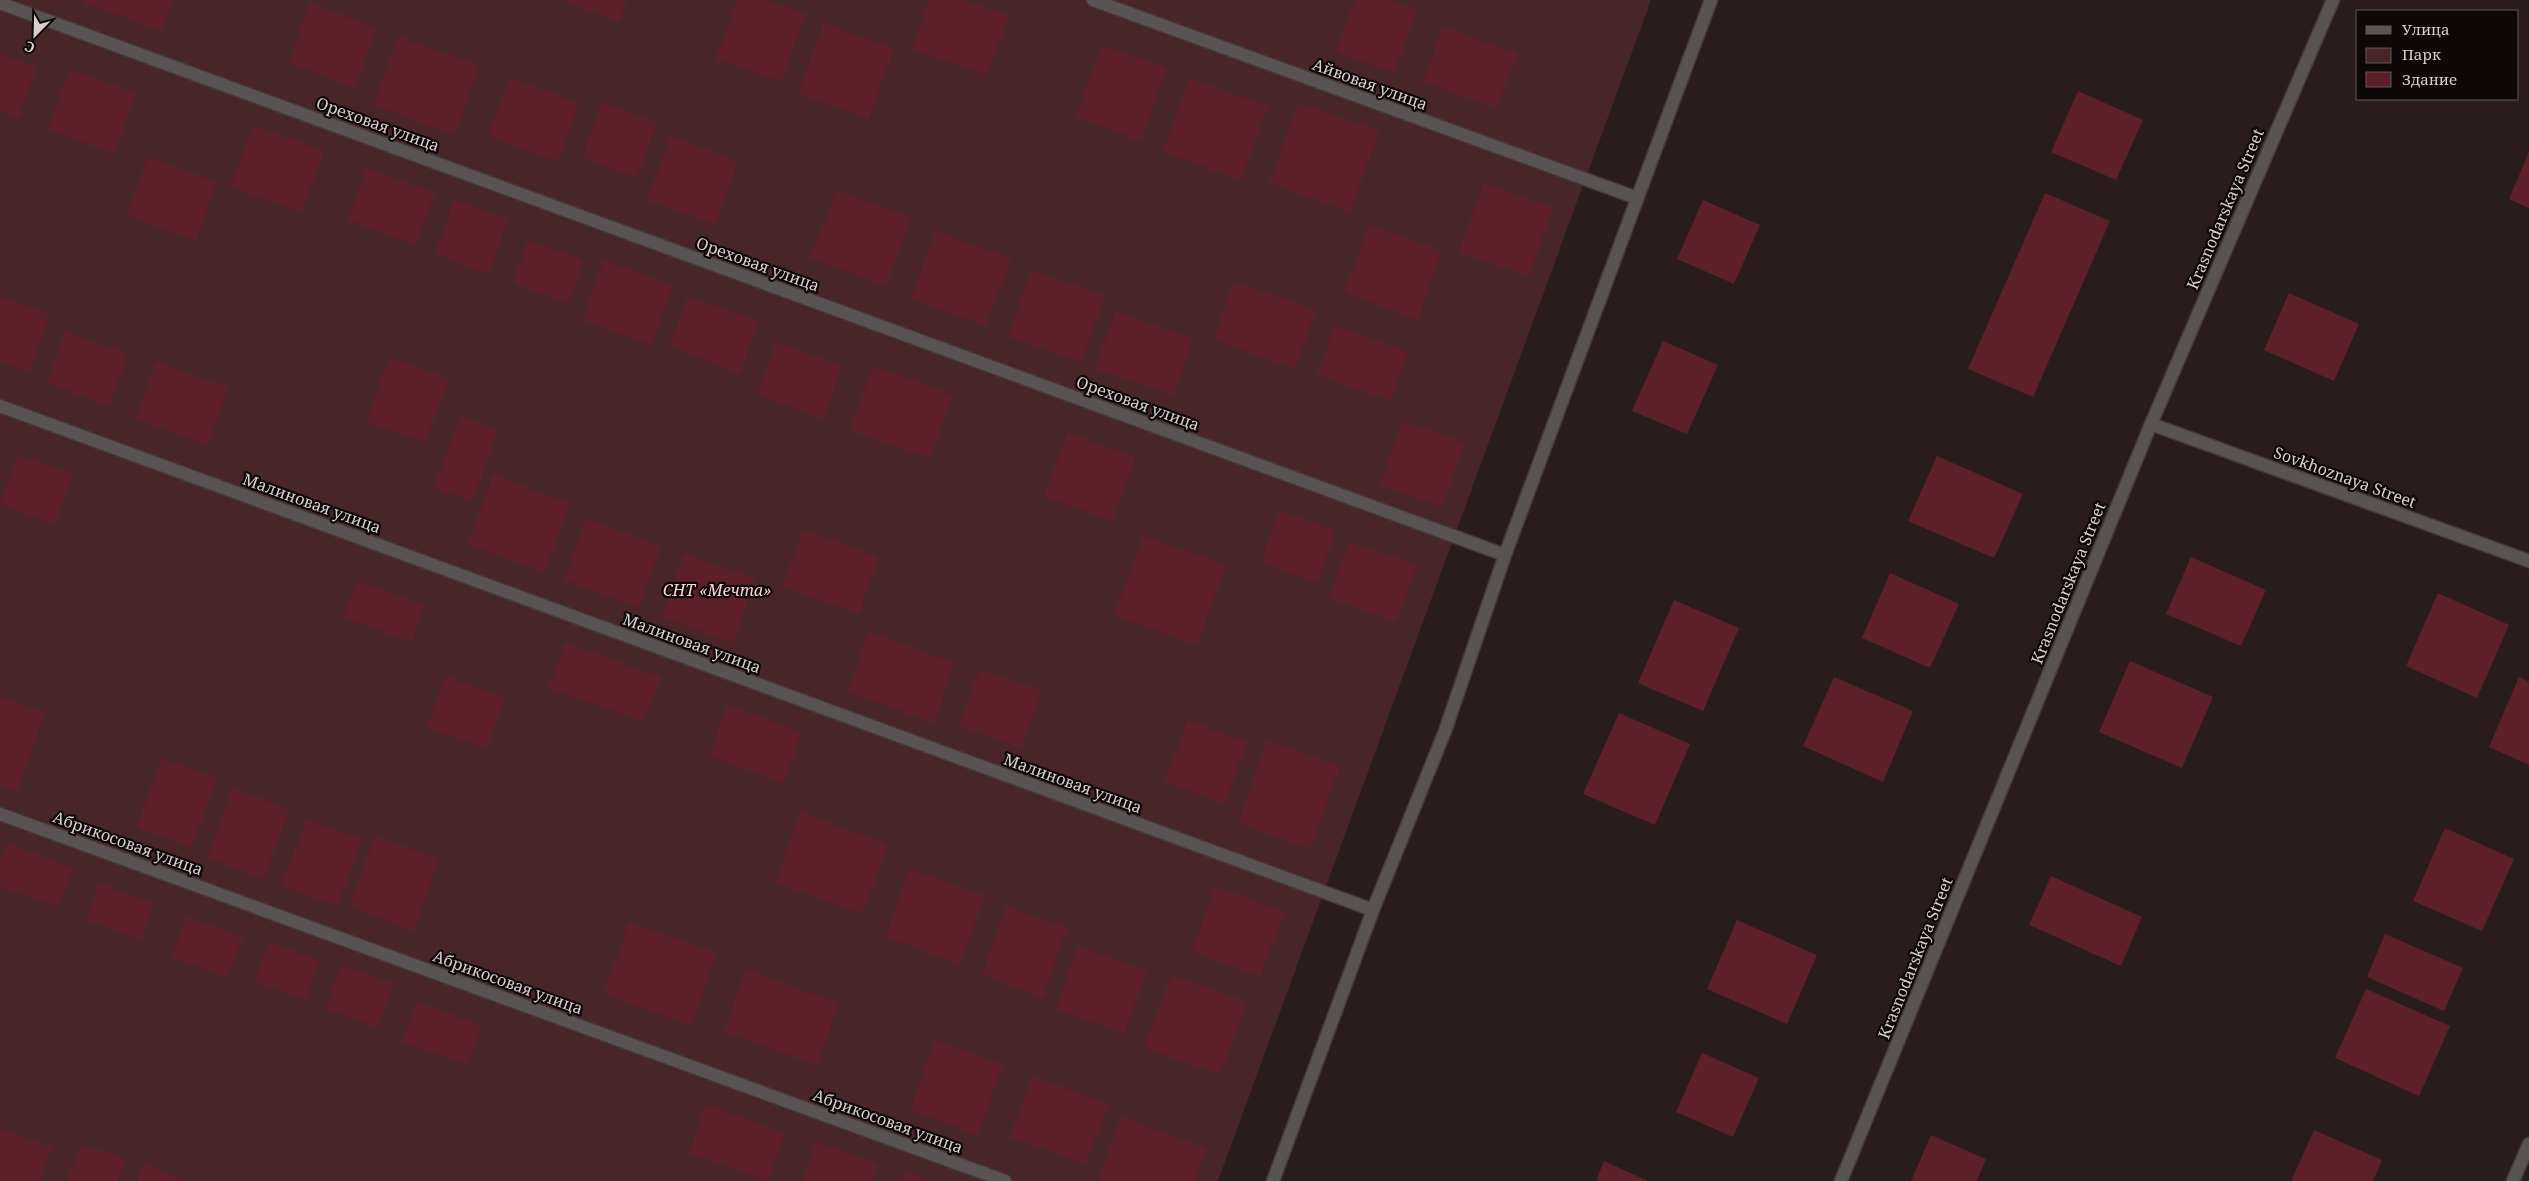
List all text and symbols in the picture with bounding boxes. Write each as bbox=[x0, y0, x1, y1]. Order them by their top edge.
north arrow bbox=[10, 10, 60, 60]
legend bbox=[2356, 10, 2519, 100]
text: Улица bbox=[2402, 19, 2450, 39]
text: С bbox=[22, 37, 38, 58]
text: Парк bbox=[2402, 44, 2441, 64]
street label: Айвовая улица bbox=[1309, 53, 1431, 115]
text: Здание bbox=[2402, 69, 2457, 89]
street label: Ореховая улица bbox=[313, 91, 443, 157]
street label: Krasnodarskaya Street bbox=[2181, 125, 2269, 293]
street label: Ореховая улица bbox=[693, 231, 823, 297]
street label: Ореховая улица bbox=[1073, 370, 1203, 436]
street label: Sovkhoznaya Street bbox=[2271, 441, 2420, 513]
street label: Малиновая улица bbox=[240, 468, 384, 538]
street label: Krasnodarskaya Street bbox=[2025, 499, 2111, 667]
park label: СНТ «Мечта» bbox=[663, 579, 771, 601]
street label: Малиновая улица bbox=[620, 608, 764, 678]
street label: Малиновая улица bbox=[1001, 748, 1145, 818]
street label: Абрикосовая улица bbox=[50, 806, 206, 880]
street label: Krasnodarskaya Street bbox=[1872, 874, 1958, 1042]
street label: Абрикосовая улица bbox=[430, 945, 586, 1019]
street label: Абрикосовая улица bbox=[810, 1084, 966, 1158]

